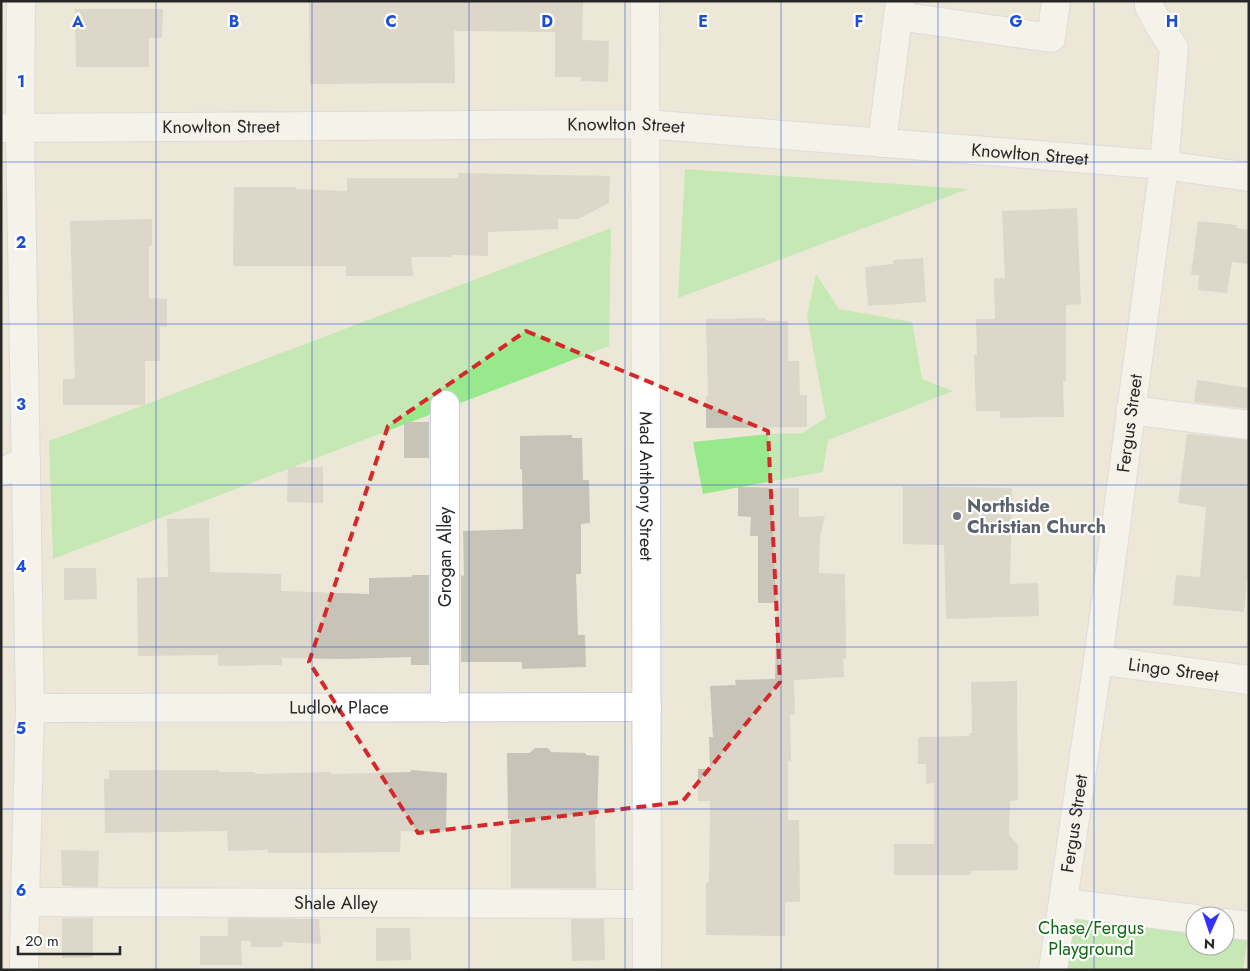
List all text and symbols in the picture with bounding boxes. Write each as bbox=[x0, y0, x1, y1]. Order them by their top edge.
text: A bbox=[71, 10, 84, 33]
text: B bbox=[229, 10, 239, 33]
text: C bbox=[385, 10, 397, 33]
text: D bbox=[541, 10, 553, 33]
text: E bbox=[698, 10, 708, 33]
text: F bbox=[855, 10, 863, 33]
text: G bbox=[1009, 10, 1023, 33]
text: H bbox=[1166, 10, 1178, 33]
text: 1 bbox=[17, 70, 25, 93]
street label: Knowlton Street bbox=[567, 111, 686, 140]
street label: Knowlton Street bbox=[162, 113, 281, 140]
street label: Knowlton Street bbox=[970, 137, 1090, 172]
text: 2 bbox=[16, 231, 26, 254]
street label: Fergus Street bbox=[1110, 372, 1149, 474]
text: 3 bbox=[16, 393, 26, 416]
street label: Mad Anthony Street bbox=[633, 411, 659, 561]
place label: Northside Christian Church bbox=[967, 493, 1106, 540]
street label: Grogan Alley bbox=[432, 507, 458, 607]
marker: Northside Christian Church bbox=[951, 510, 963, 522]
text: 4 bbox=[15, 555, 27, 578]
street label: Lingo Street bbox=[1127, 651, 1221, 689]
street label: Ludlow Place bbox=[289, 694, 389, 721]
text: 5 bbox=[16, 717, 26, 740]
street label: Fergus Street bbox=[1054, 772, 1094, 874]
text: 6 bbox=[16, 879, 26, 902]
street label: Shale Alley bbox=[294, 890, 378, 916]
north arrow bbox=[1185, 906, 1235, 956]
park label: Chase/Fergus Playground bbox=[1038, 915, 1144, 962]
scale bar bbox=[18, 924, 120, 956]
text: 20 m bbox=[25, 930, 59, 952]
text: N bbox=[1203, 934, 1215, 954]

